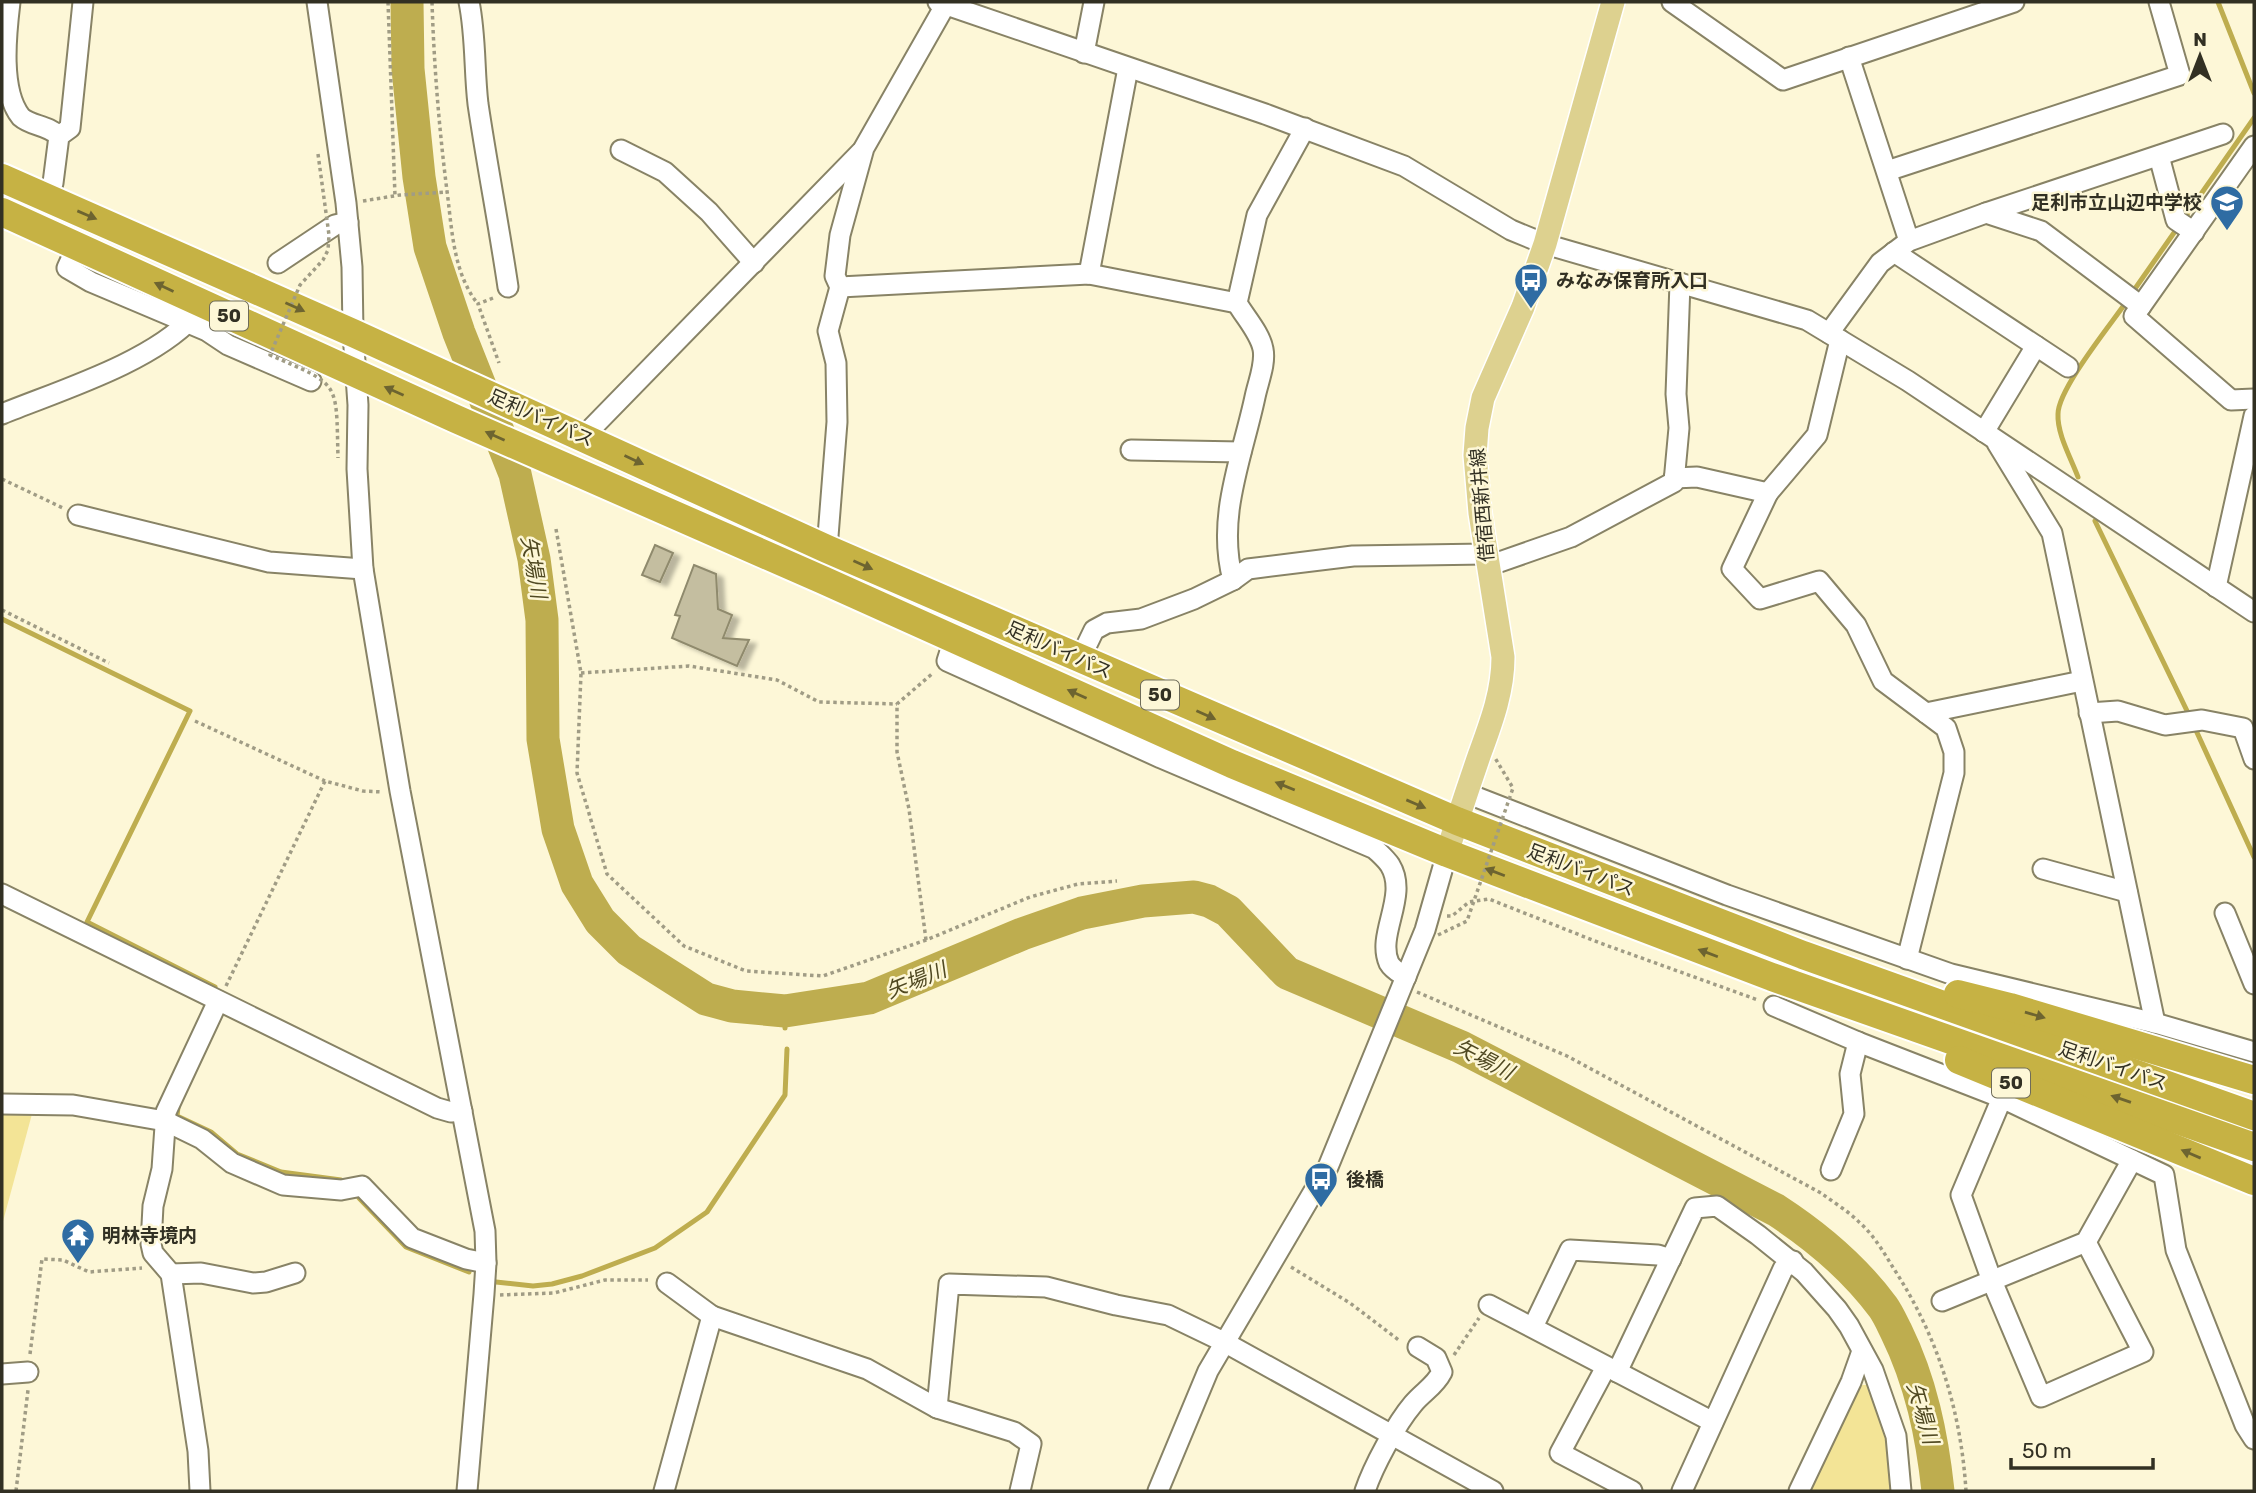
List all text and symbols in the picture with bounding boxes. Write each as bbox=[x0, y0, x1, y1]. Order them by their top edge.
north arrow bbox=[2165, 21, 2235, 91]
text: N bbox=[2193, 28, 2207, 51]
school or university icon: 足利市立山辺中学校 bbox=[2208, 183, 2246, 232]
place label: 足利市立山辺中学校 bbox=[2031, 191, 2202, 214]
one-way arrow bbox=[77, 209, 98, 220]
bus stop icon: みなみ保育所入口 bbox=[1512, 261, 1550, 310]
place label: みなみ保育所入口 bbox=[1556, 269, 1708, 292]
one-way arrow bbox=[154, 281, 174, 293]
one-way arrow bbox=[285, 301, 305, 313]
road number: 50 bbox=[210, 302, 248, 330]
street label: 足利バイパス bbox=[484, 384, 598, 452]
one-way arrow bbox=[384, 385, 404, 397]
one-way arrow bbox=[485, 430, 505, 442]
street label: 借宿西新井線 bbox=[1466, 447, 1498, 563]
one-way arrow bbox=[624, 455, 644, 466]
water label: 矢場川 bbox=[516, 534, 552, 602]
one-way arrow bbox=[853, 560, 874, 571]
street label: 足利バイパス bbox=[1002, 616, 1116, 684]
road number: 50 bbox=[1141, 680, 1179, 710]
one-way arrow bbox=[1066, 688, 1087, 699]
one-way arrow bbox=[1196, 710, 1217, 721]
one-way arrow bbox=[1274, 781, 1295, 792]
one-way arrow bbox=[1405, 799, 1426, 810]
street label: 足利バイパス bbox=[1524, 839, 1638, 901]
one-way arrow bbox=[1485, 866, 1506, 877]
one-way arrow bbox=[1697, 947, 1718, 958]
water label: 矢場川 bbox=[882, 956, 952, 1003]
one-way arrow bbox=[2025, 1010, 2046, 1020]
water label: 矢場川 bbox=[1450, 1034, 1520, 1085]
street label: 足利バイパス bbox=[2056, 1037, 2170, 1095]
road number: 50 bbox=[1992, 1068, 2030, 1098]
one-way arrow bbox=[2110, 1094, 2131, 1105]
one-way arrow bbox=[2181, 1149, 2202, 1160]
bus stop icon: 後橋 bbox=[1302, 1160, 1340, 1209]
place label: 後橋 bbox=[1346, 1168, 1384, 1191]
temple icon: 明林寺境内 bbox=[59, 1216, 97, 1265]
place label: 明林寺境内 bbox=[102, 1224, 197, 1247]
water label: 矢場川 bbox=[1902, 1379, 1944, 1449]
scale bar bbox=[2011, 1426, 2153, 1470]
text: 50 m bbox=[2022, 1438, 2072, 1463]

